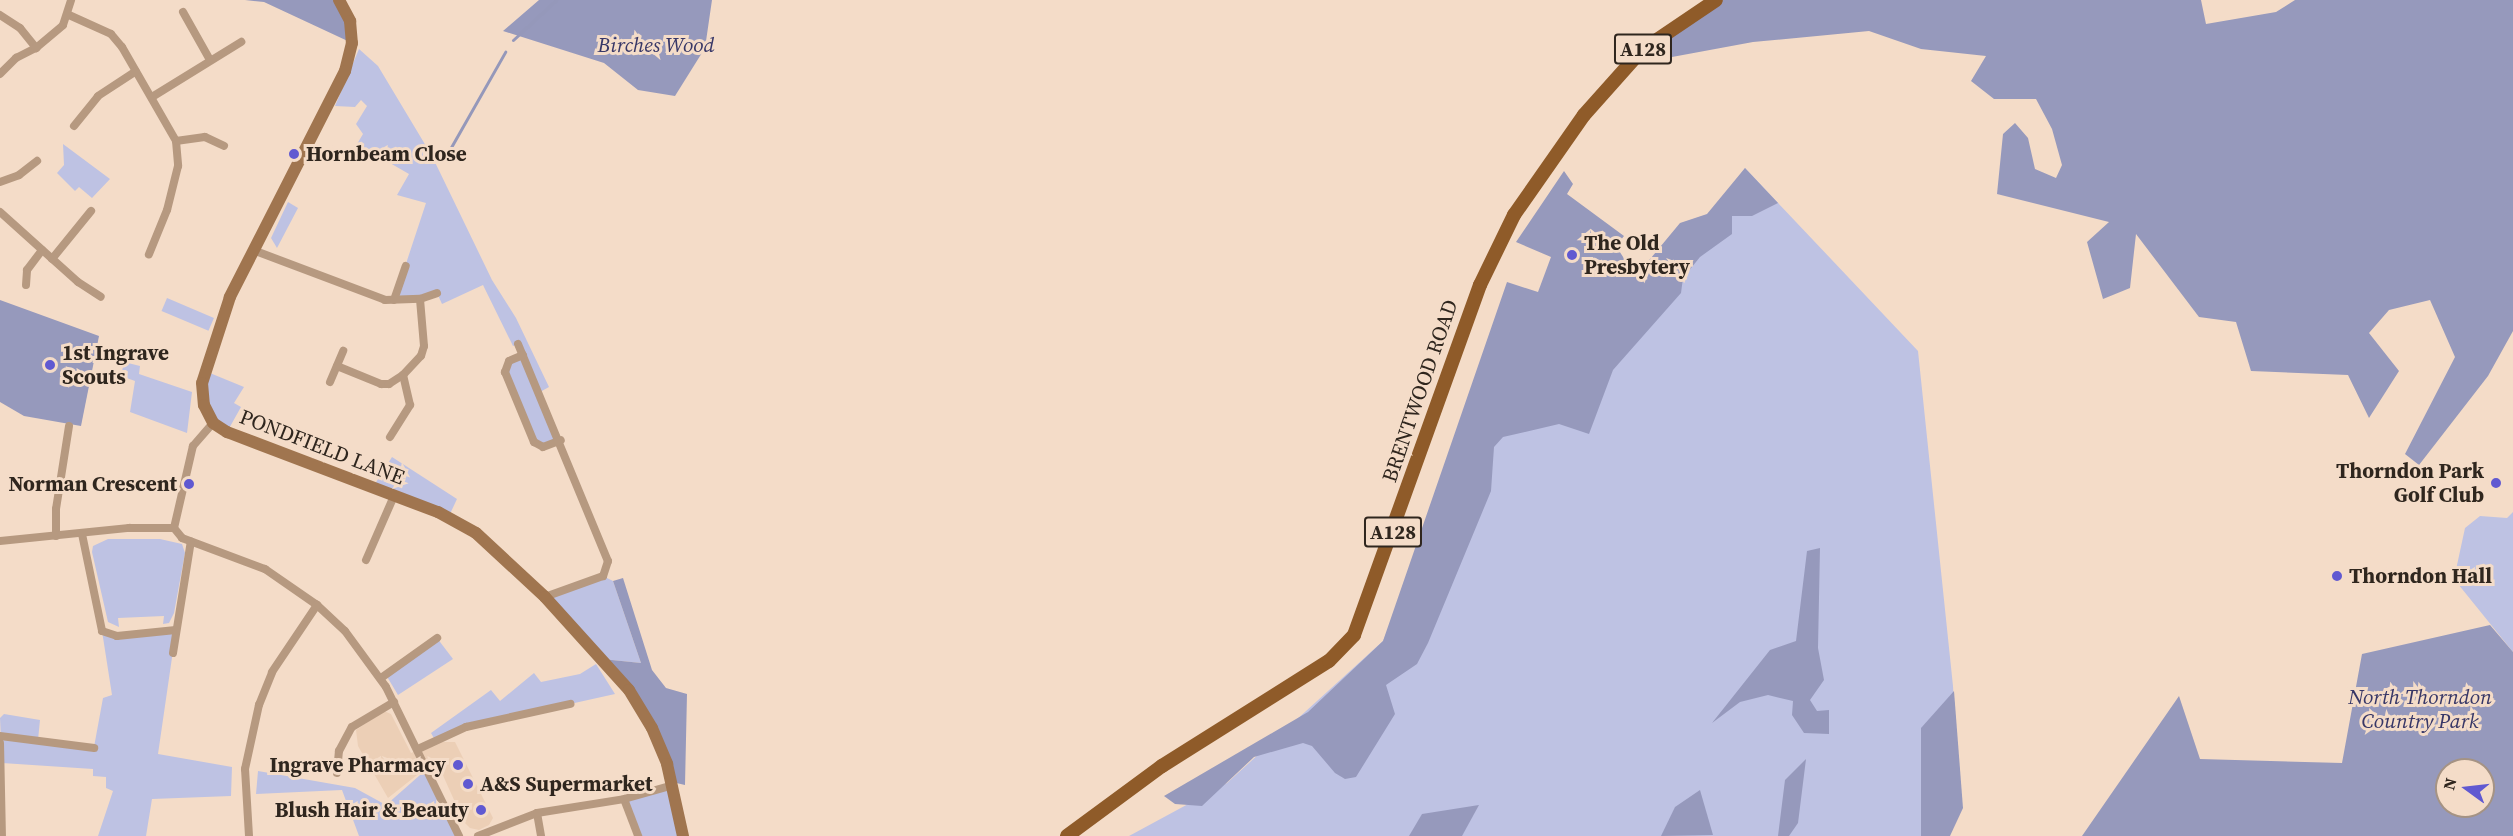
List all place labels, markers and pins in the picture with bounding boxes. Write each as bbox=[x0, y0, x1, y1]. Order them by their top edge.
place label: Hornbeam Close bbox=[306, 141, 467, 167]
marker: Hornbeam Close bbox=[287, 147, 301, 161]
place label: The Old Presbytery bbox=[1584, 230, 1690, 280]
marker: The Old Presbytery bbox=[1565, 248, 1579, 262]
place label: 1st Ingrave Scouts bbox=[62, 340, 169, 390]
marker: 1st Ingrave Scouts bbox=[43, 358, 57, 372]
place label: Thorndon Park Golf Club bbox=[2336, 458, 2484, 508]
place label: Norman Crescent bbox=[9, 471, 177, 497]
marker: Thorndon Park Golf Club bbox=[2489, 476, 2503, 490]
marker: Norman Crescent bbox=[182, 477, 196, 491]
place label: Thorndon Hall bbox=[2349, 563, 2492, 589]
marker: Thorndon Hall bbox=[2330, 569, 2344, 583]
place label: Ingrave Pharmacy bbox=[269, 752, 446, 778]
marker: Ingrave Pharmacy bbox=[451, 758, 465, 772]
place label: A&S Supermarket bbox=[480, 771, 652, 797]
marker: A&S Supermarket bbox=[461, 777, 475, 791]
place label: Blush Hair & Beauty bbox=[275, 797, 469, 823]
marker: Blush Hair & Beauty bbox=[474, 803, 488, 817]

